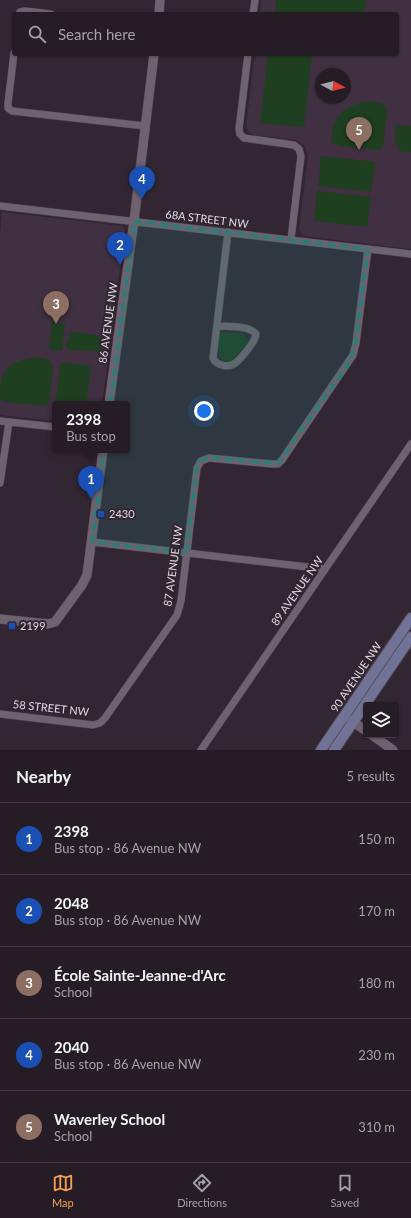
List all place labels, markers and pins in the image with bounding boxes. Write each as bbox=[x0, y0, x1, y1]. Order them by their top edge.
pin: 5 bbox=[346, 117, 372, 150]
pin: 4 bbox=[129, 166, 155, 199]
pin: 2 bbox=[107, 232, 133, 265]
pin: 3 bbox=[43, 291, 69, 324]
pin: 1 bbox=[78, 466, 104, 499]
place label: 2430 bbox=[109, 507, 135, 520]
marker: 2430 bbox=[96, 509, 106, 519]
place label: 2199 bbox=[20, 619, 46, 632]
marker: 2199 bbox=[7, 621, 17, 631]

